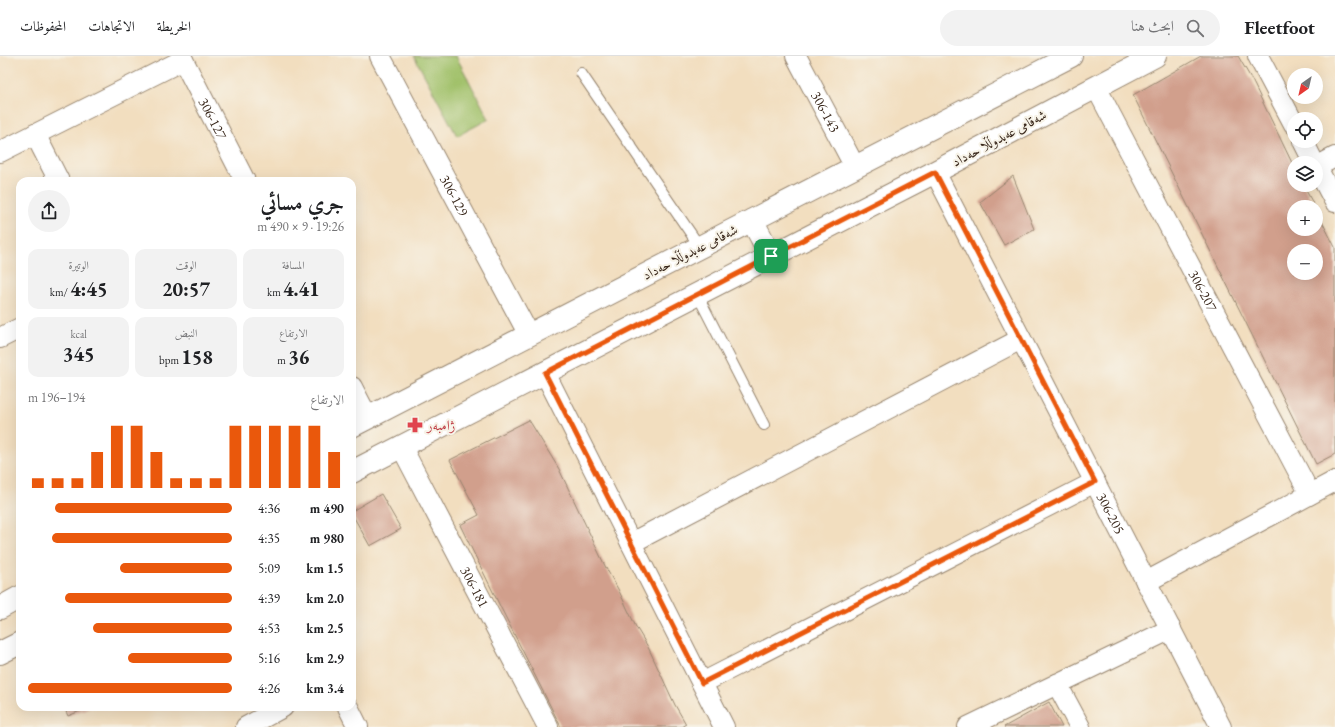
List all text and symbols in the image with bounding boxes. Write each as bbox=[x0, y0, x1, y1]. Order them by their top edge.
search box bbox=[940, 10, 1220, 46]
text: Fleetfoot bbox=[1244, 15, 1315, 40]
text: ابحث هنا bbox=[1131, 16, 1174, 35]
text: المحفوظات bbox=[20, 17, 66, 35]
text: الاتجاهات bbox=[88, 17, 135, 35]
text: الخريطة bbox=[157, 17, 191, 35]
icon: search bbox=[1184, 17, 1206, 39]
north arrow bbox=[1287, 68, 1323, 104]
map controls bbox=[1287, 68, 1323, 280]
street label: 306-143 bbox=[807, 88, 844, 136]
street label: 306-127 bbox=[195, 95, 231, 142]
street label: شەقامی عەبدوڵڵا حەداد bbox=[949, 105, 1049, 171]
button: locate bbox=[1287, 112, 1323, 148]
button: layers bbox=[1287, 156, 1323, 192]
street label: 306-129 bbox=[436, 172, 473, 219]
text: جري مسائي bbox=[260, 188, 344, 217]
button: share bbox=[28, 190, 70, 232]
button: + bbox=[1287, 200, 1323, 236]
text: 19:26 · 9 × 490 m bbox=[257, 218, 344, 235]
street label: شەقامی عەبدوڵڵا حەداد bbox=[639, 220, 741, 284]
pin bbox=[754, 239, 788, 273]
button: − bbox=[1287, 244, 1323, 280]
icon: arrive bbox=[760, 245, 782, 267]
text: الوتيرة bbox=[69, 258, 89, 272]
text: الوقت bbox=[175, 258, 197, 272]
text: المسافة bbox=[282, 258, 305, 272]
street label: 306-207 bbox=[1185, 267, 1221, 315]
text: 4:45 bbox=[70, 276, 108, 302]
text: 20:57 bbox=[162, 276, 210, 302]
text: 4.41 bbox=[283, 276, 320, 302]
text: /km bbox=[50, 285, 70, 299]
text: km bbox=[267, 285, 283, 299]
text: النبض bbox=[175, 326, 197, 340]
text: الارتفاع bbox=[279, 326, 308, 340]
text: kcal bbox=[70, 327, 87, 341]
text: 345 bbox=[63, 341, 95, 367]
text: 158 bbox=[181, 344, 213, 370]
text: 36 bbox=[288, 344, 309, 370]
text: bpm bbox=[159, 353, 181, 367]
text: m bbox=[277, 353, 288, 367]
text: 194–196 m bbox=[28, 389, 85, 406]
text: الارتفاع bbox=[310, 391, 344, 408]
pharmacy icon: ژامبەر bbox=[406, 416, 424, 434]
place label: ژامبەر bbox=[425, 416, 455, 434]
street label: 306-205 bbox=[1093, 490, 1129, 537]
text: 4:36 bbox=[258, 500, 280, 517]
text: 490 m bbox=[310, 500, 344, 517]
text: 4:35 bbox=[258, 530, 280, 547]
text: 980 m bbox=[310, 530, 344, 547]
text: 5:09 bbox=[258, 560, 280, 577]
text: 1.5 km bbox=[306, 560, 344, 577]
street label: 306-181 bbox=[456, 563, 493, 611]
text: 4:39 bbox=[258, 590, 280, 607]
text: 2.0 km bbox=[306, 590, 344, 607]
text: 4:53 bbox=[258, 620, 280, 637]
text: 2.5 km bbox=[306, 620, 344, 637]
text: 5:16 bbox=[258, 650, 280, 667]
text: 2.9 km bbox=[306, 650, 344, 667]
text: 4:26 bbox=[258, 680, 280, 697]
text: 3.4 km bbox=[306, 680, 344, 697]

